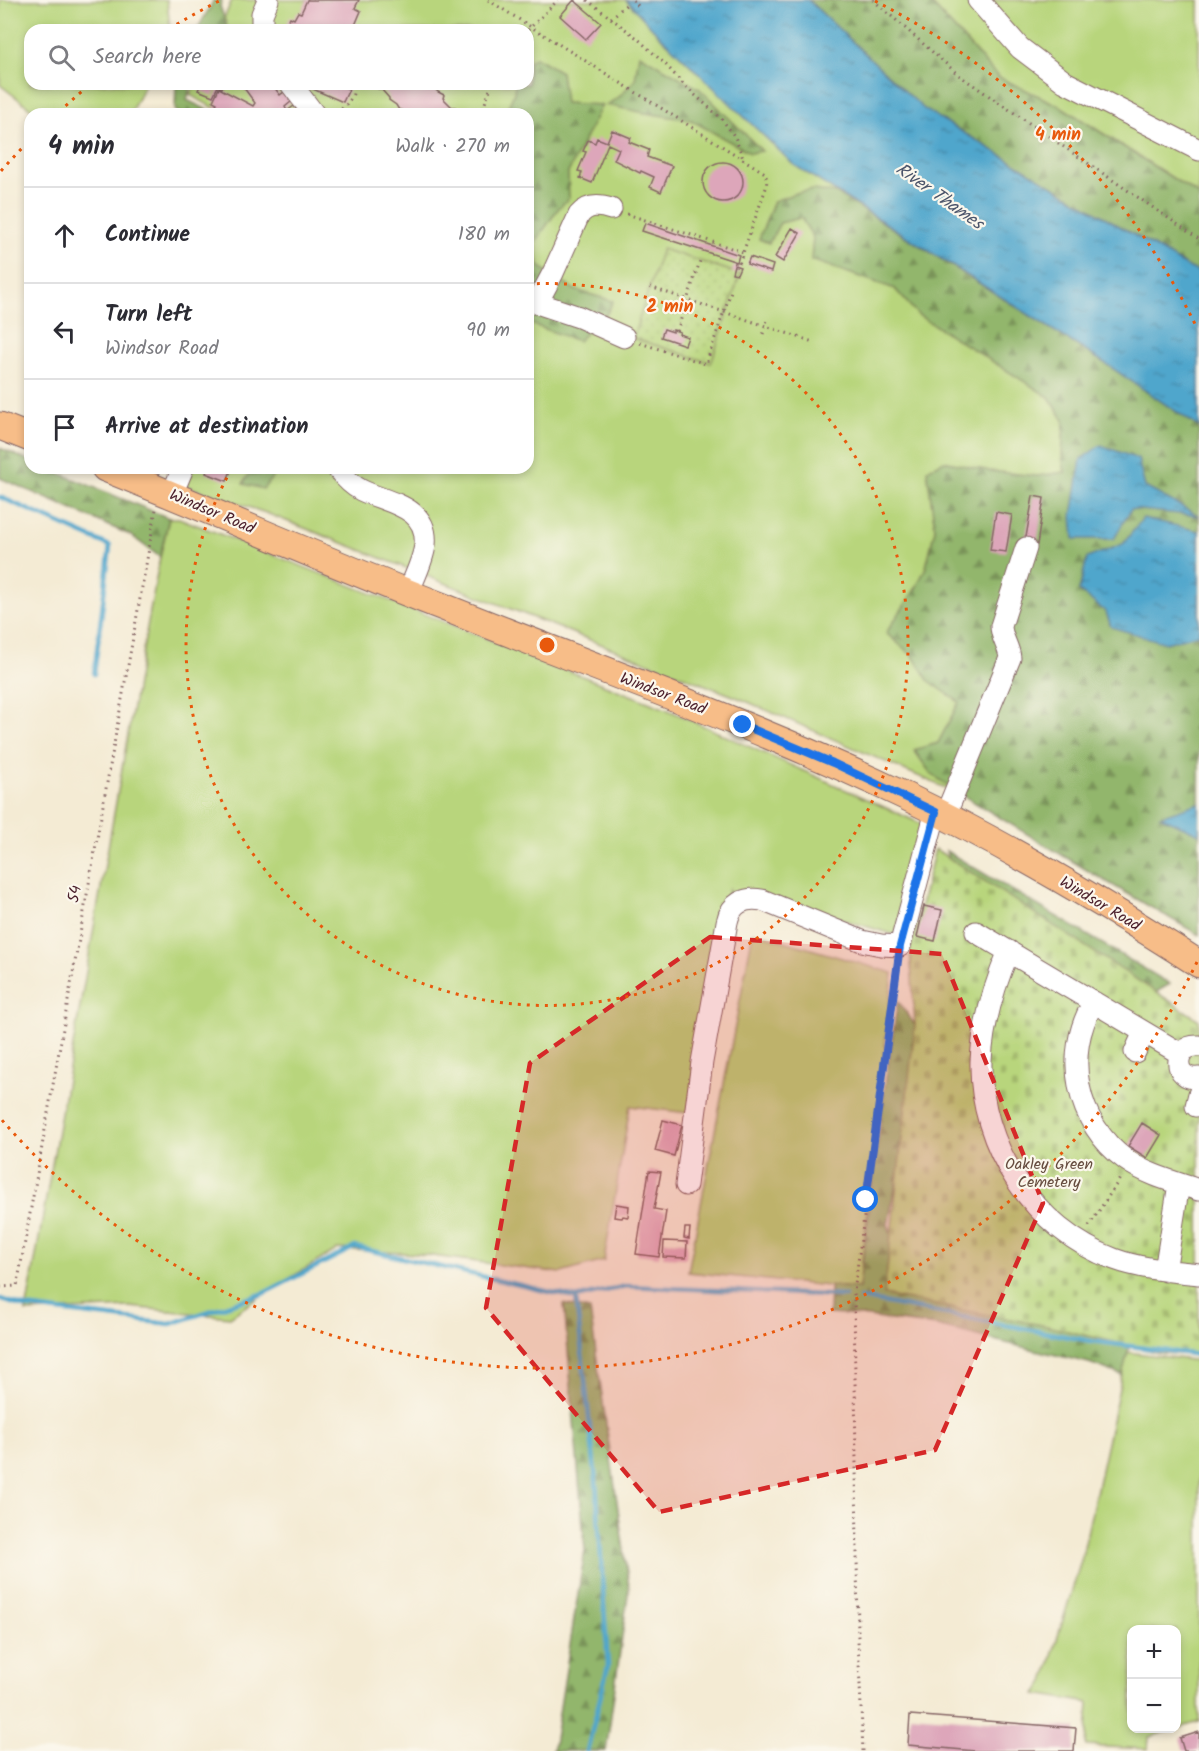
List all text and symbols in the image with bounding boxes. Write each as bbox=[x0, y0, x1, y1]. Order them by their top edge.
search box bbox=[24, 24, 534, 90]
text: Search here bbox=[93, 40, 201, 75]
icon: search bbox=[45, 41, 78, 74]
text: 4 min bbox=[1035, 121, 1081, 150]
text: 4 min bbox=[48, 126, 115, 168]
text: Walk · 270 m bbox=[395, 131, 510, 163]
water label: River Thames bbox=[889, 156, 991, 239]
text: Continue bbox=[105, 218, 190, 253]
icon: ahead bbox=[48, 219, 81, 252]
text: 180 m bbox=[458, 219, 510, 251]
text: 2 min bbox=[647, 293, 693, 322]
text: Turn left bbox=[105, 298, 192, 333]
icon: left bbox=[48, 315, 81, 348]
text: 90 m bbox=[466, 315, 510, 347]
text: Windsor Road bbox=[105, 333, 218, 365]
text: Arrive at destination bbox=[105, 410, 308, 445]
icon: arrive bbox=[48, 411, 81, 444]
street label: Windsor Road bbox=[165, 483, 260, 542]
centre of rings bbox=[537, 635, 557, 655]
street label: Windsor Road bbox=[616, 666, 711, 722]
route end bbox=[729, 711, 755, 737]
street label: Windsor Road bbox=[1055, 870, 1146, 939]
street label: 54 bbox=[61, 883, 89, 905]
park label: Oakley Green Cemetery bbox=[1005, 1152, 1093, 1195]
route start bbox=[852, 1186, 878, 1212]
map controls bbox=[1127, 1625, 1181, 1733]
button: + bbox=[1127, 1625, 1181, 1679]
button: − bbox=[1127, 1679, 1181, 1733]

